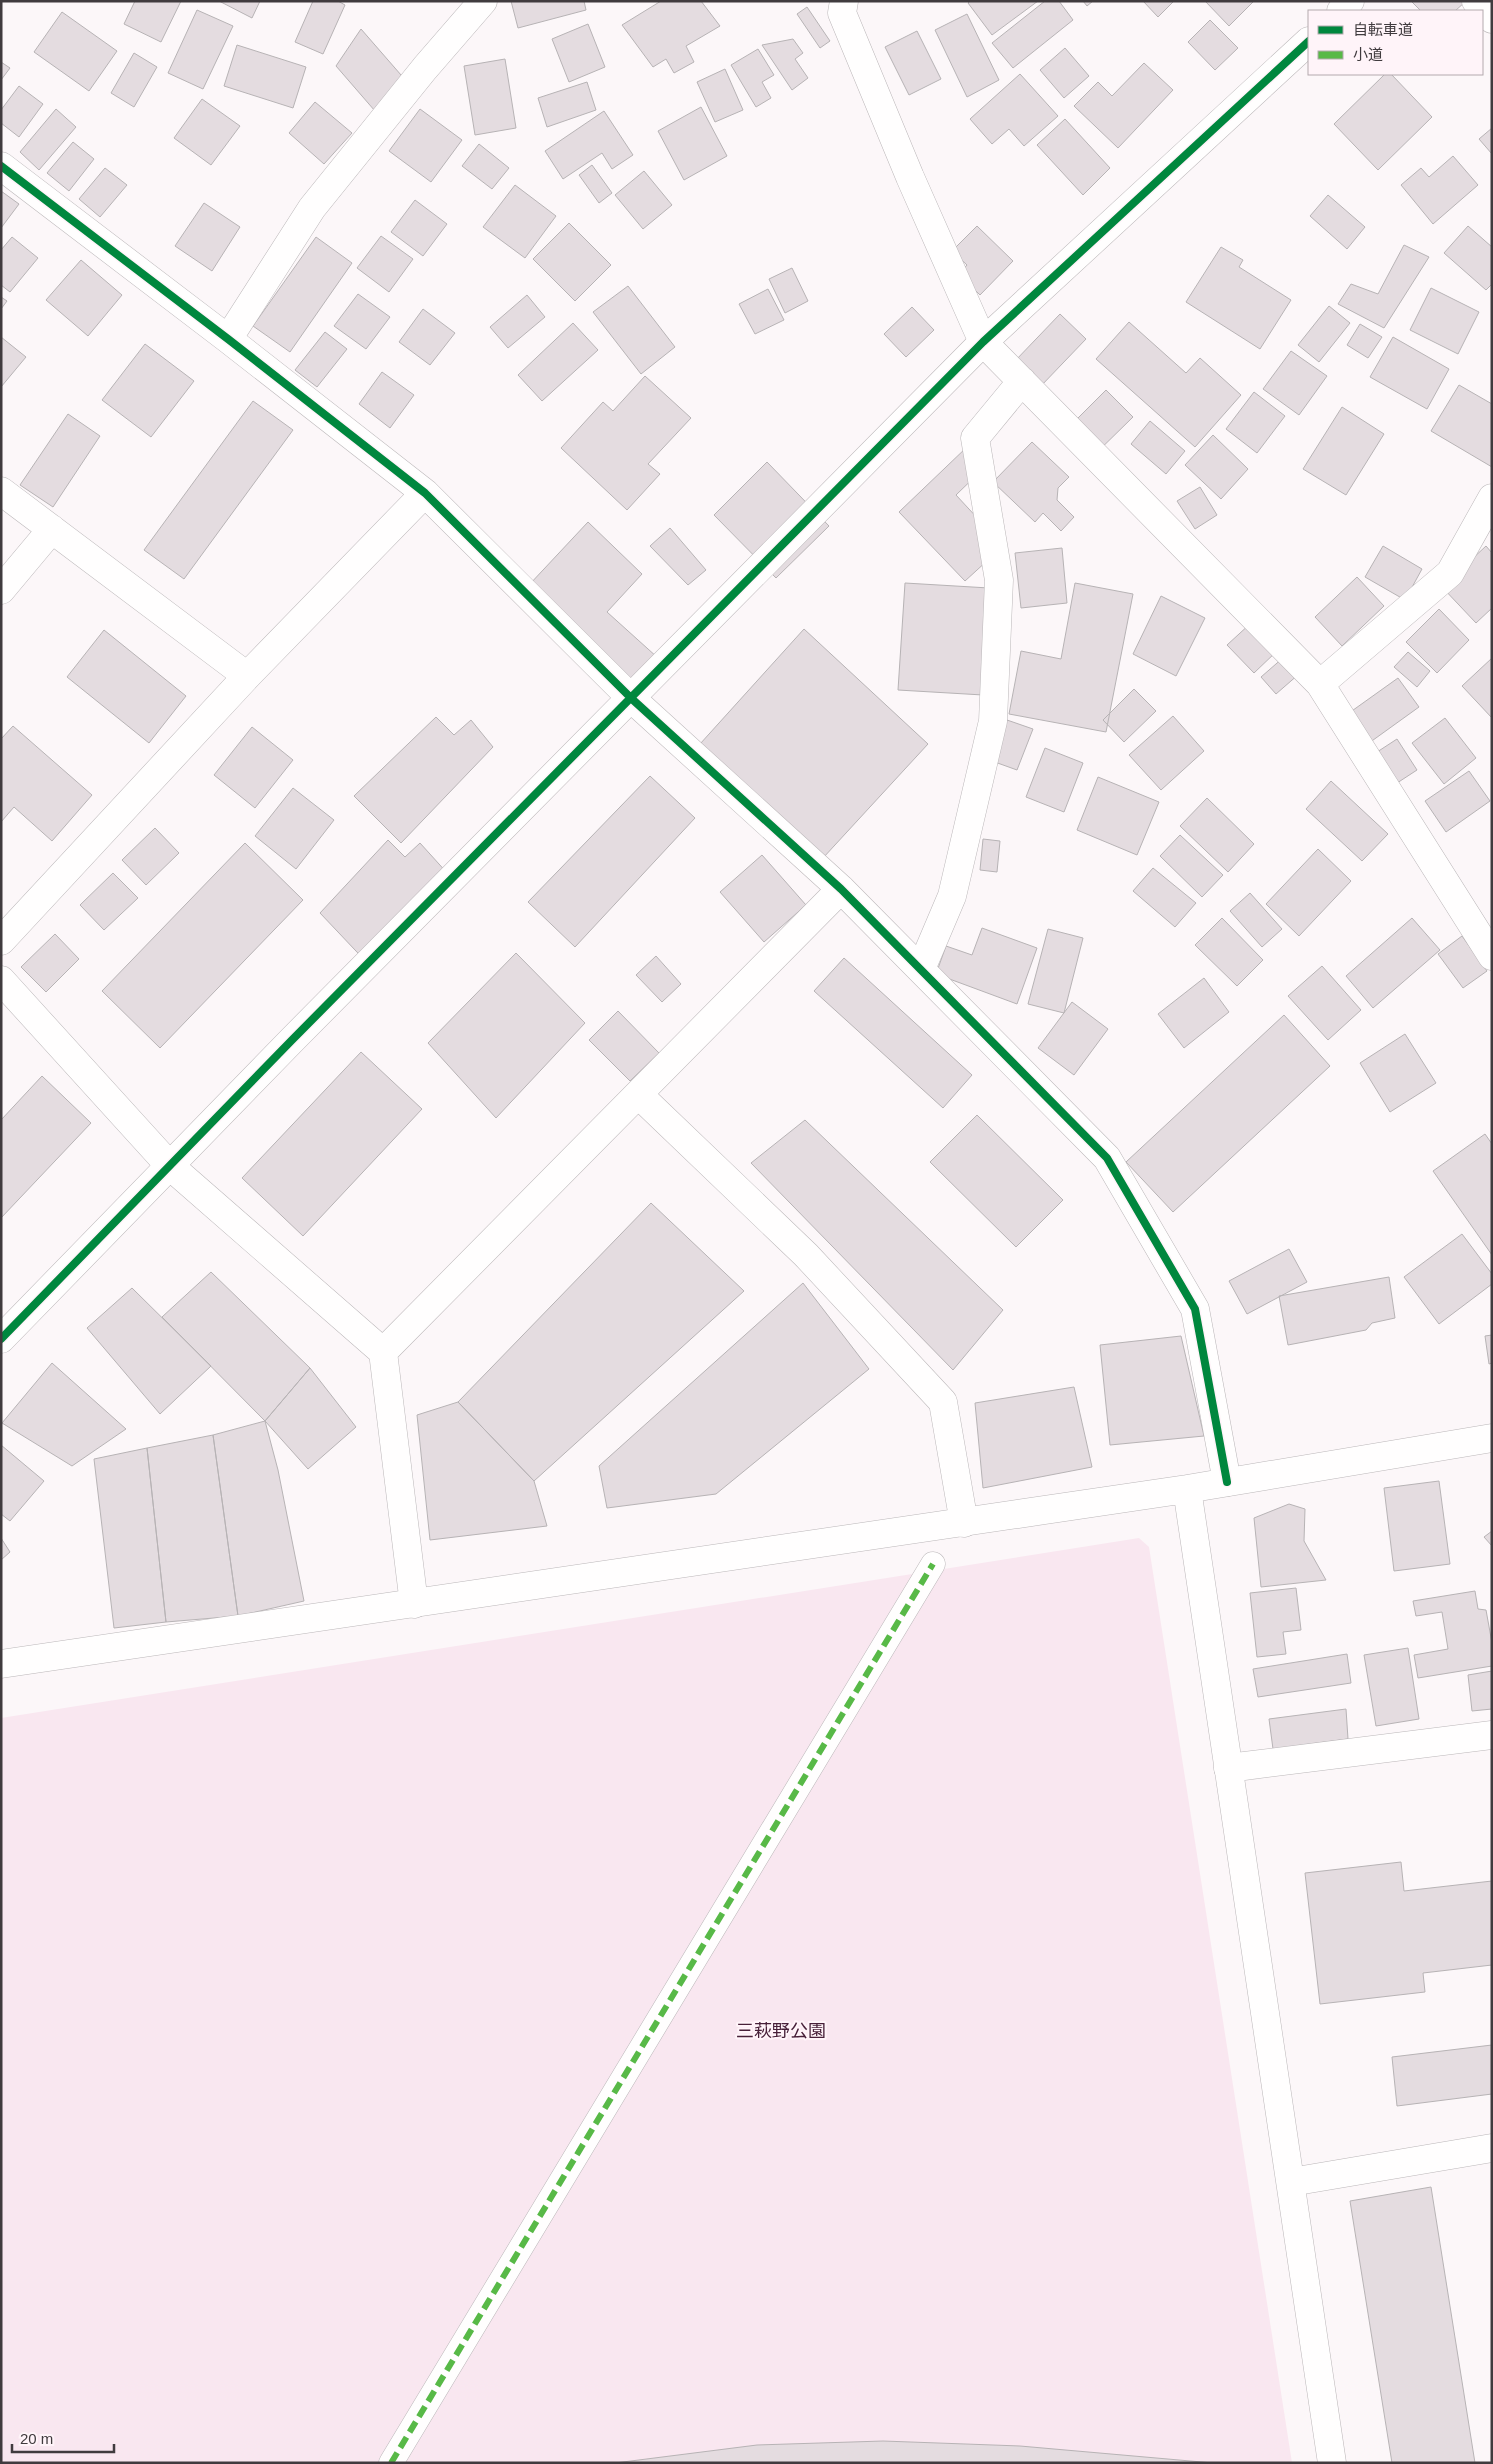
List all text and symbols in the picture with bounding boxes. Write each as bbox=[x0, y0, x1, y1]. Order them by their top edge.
legend bbox=[1308, 10, 1483, 75]
text: 自転車道 bbox=[1353, 21, 1413, 38]
text: 小道 bbox=[1353, 46, 1383, 63]
park label: 三萩野公園 bbox=[736, 2021, 826, 2041]
scale bar bbox=[12, 2422, 115, 2454]
text: 20 m bbox=[20, 2430, 53, 2447]

